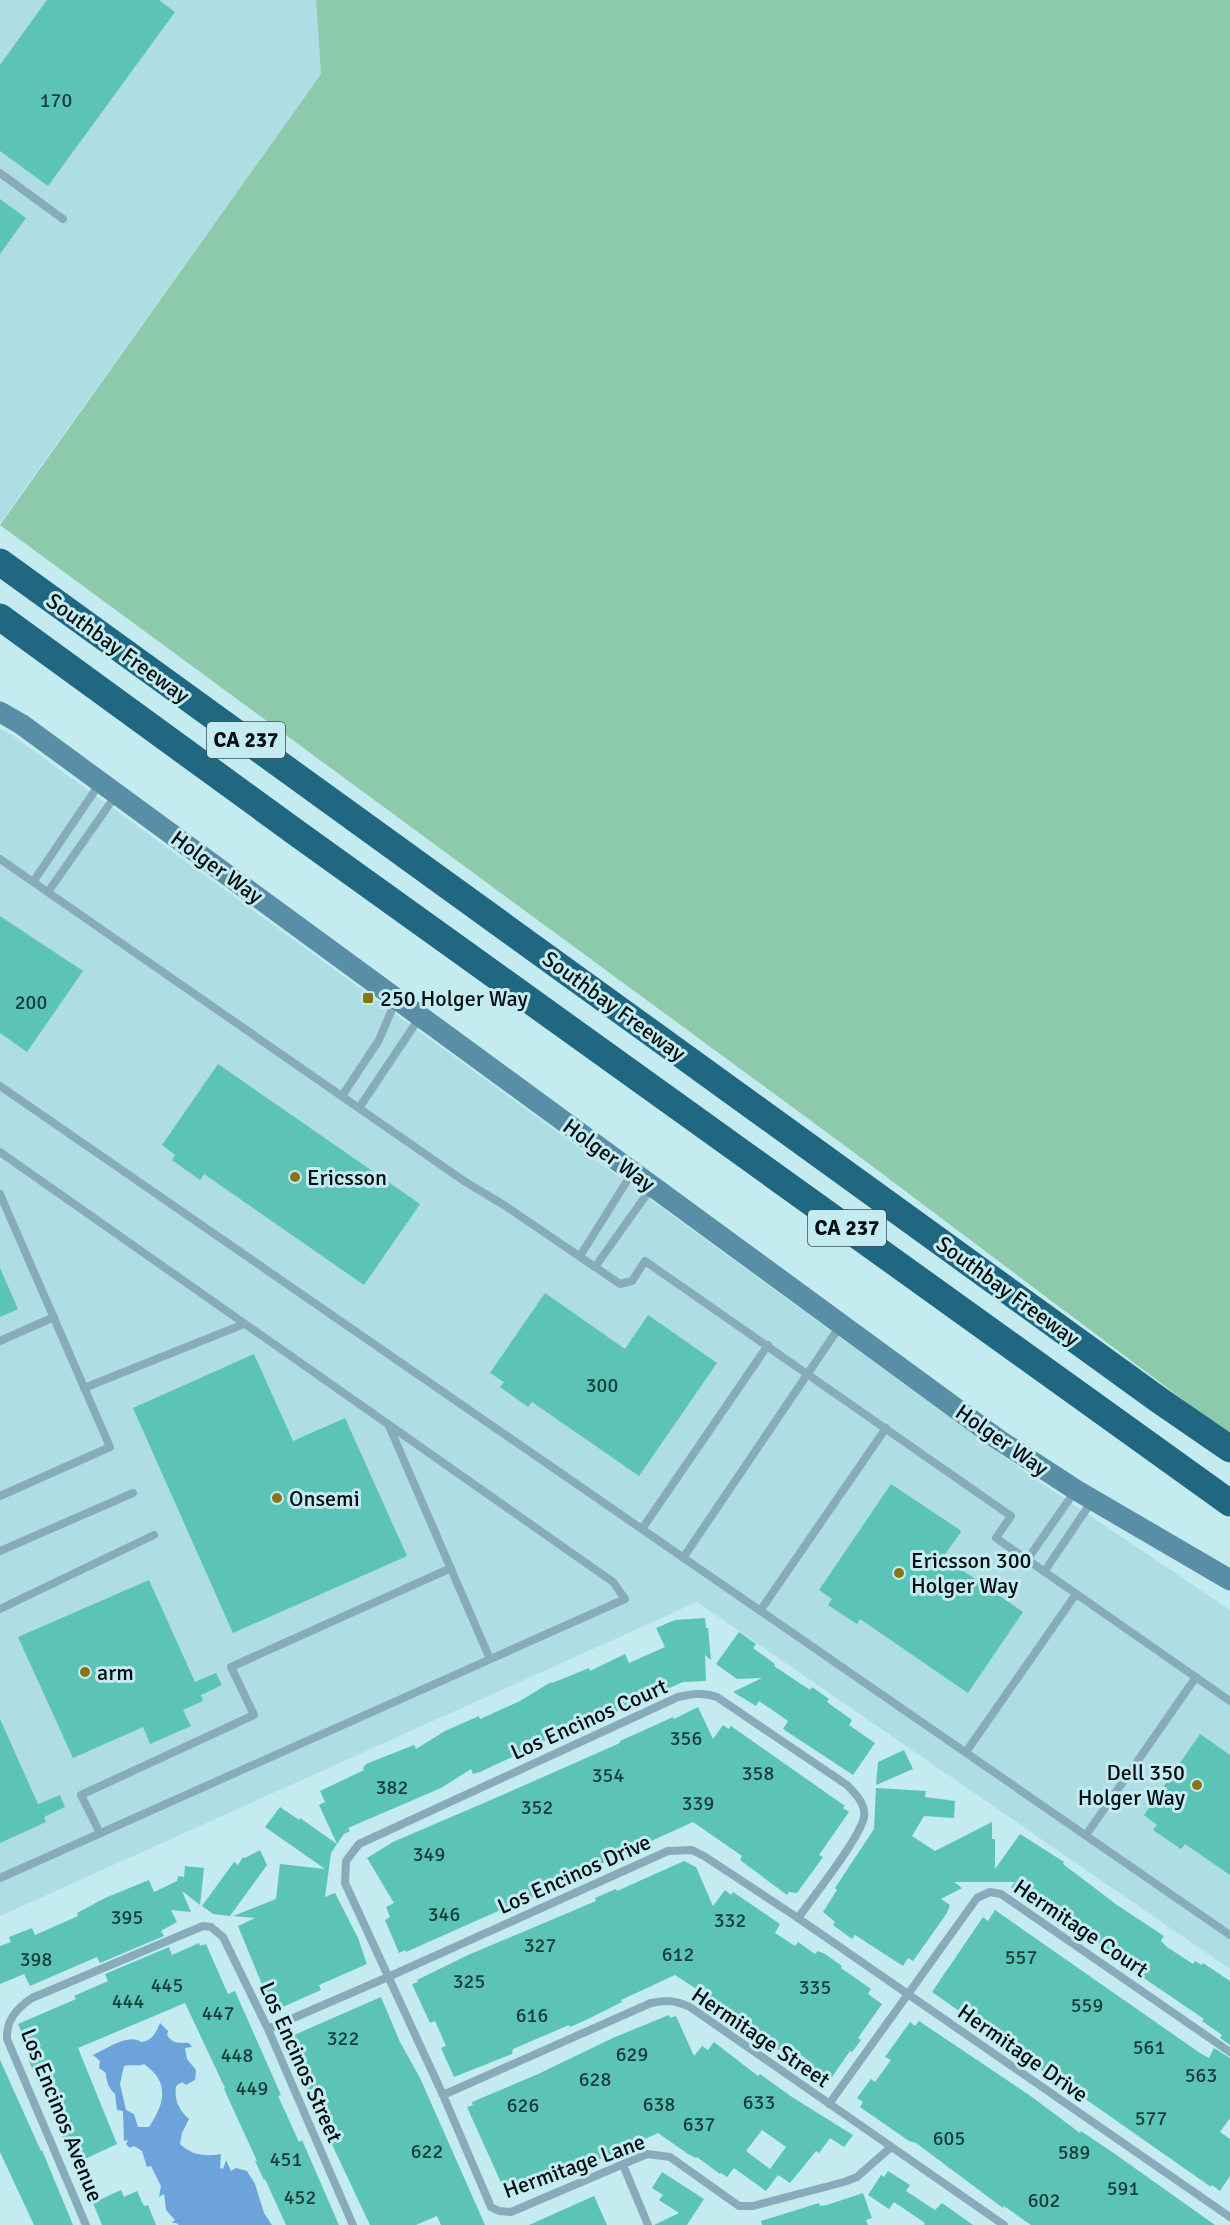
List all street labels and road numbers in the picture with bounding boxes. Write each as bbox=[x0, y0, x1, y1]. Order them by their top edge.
street label: Southbay Freeway bbox=[41, 587, 195, 709]
road number: CA 237 bbox=[207, 722, 285, 758]
street label: Holger Way bbox=[166, 825, 269, 910]
street label: Southbay Freeway bbox=[537, 945, 691, 1067]
street label: Holger Way bbox=[558, 1113, 661, 1198]
road number: CA 237 bbox=[808, 1210, 886, 1246]
street label: Southbay Freeway bbox=[931, 1230, 1085, 1352]
street label: Holger Way bbox=[950, 1398, 1054, 1482]
street label: Los Encinos Court bbox=[507, 1672, 672, 1766]
street label: Los Encinos Drive bbox=[493, 1828, 655, 1920]
street label: Hermitage Court bbox=[1009, 1873, 1154, 1983]
street label: Los Encinos Street bbox=[253, 1977, 349, 2147]
street label: Hermitage Street bbox=[687, 1981, 835, 2093]
street label: Hermitage Drive bbox=[953, 1998, 1093, 2108]
street label: Los Encinos Avenue bbox=[15, 2024, 109, 2206]
street label: Hermitage Lane bbox=[499, 2128, 649, 2204]

